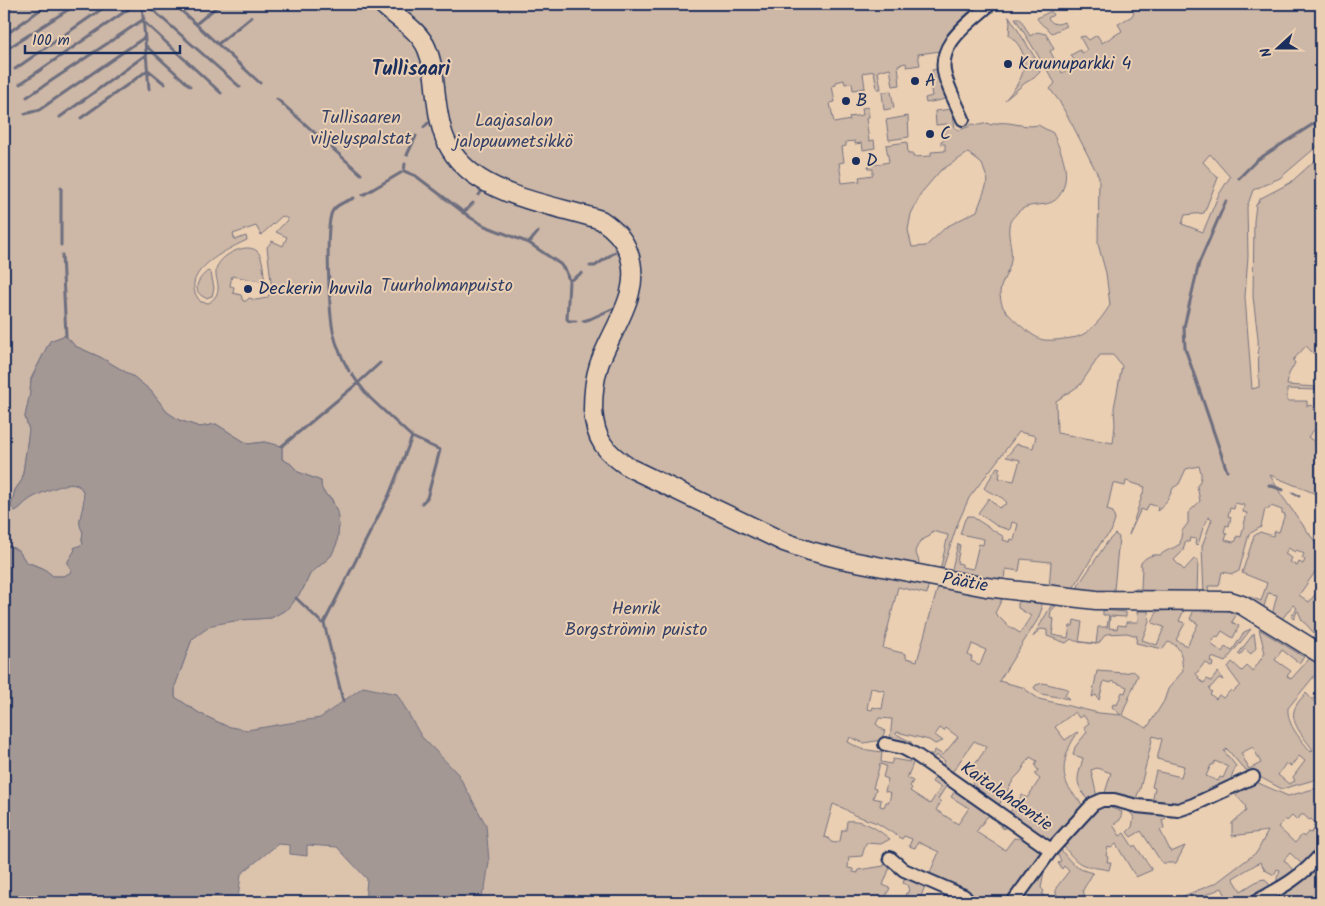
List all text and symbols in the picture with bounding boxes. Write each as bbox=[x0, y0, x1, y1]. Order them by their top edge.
scale bar bbox=[25, 22, 180, 54]
north arrow bbox=[1252, 22, 1302, 72]
text: 100 m bbox=[32, 29, 70, 53]
text: N bbox=[1255, 44, 1279, 60]
place label: Kruunuparkki 4 bbox=[1018, 50, 1132, 79]
district label: Tullisaari bbox=[372, 54, 451, 86]
marker: Kruunuparkki 4 bbox=[1002, 58, 1014, 70]
place label: A bbox=[925, 67, 936, 96]
marker: A bbox=[909, 75, 921, 87]
place label: B bbox=[856, 87, 867, 116]
marker: B bbox=[840, 95, 852, 107]
park label: Tullisaaren viljelyspalstat bbox=[311, 104, 413, 154]
park label: Laajasalon jalopuumetsikkö bbox=[451, 107, 573, 157]
place label: C bbox=[940, 120, 951, 149]
marker: C bbox=[924, 128, 936, 140]
place label: D bbox=[866, 147, 878, 176]
marker: D bbox=[850, 155, 862, 167]
park label: Tuurholmanpuisto bbox=[381, 272, 513, 301]
place label: Deckerin huvila bbox=[258, 275, 372, 304]
marker: Deckerin huvila bbox=[242, 283, 254, 295]
street label: Päätie bbox=[940, 565, 990, 601]
park label: Henrik Borgströmin puisto bbox=[565, 595, 707, 645]
street label: Kaitalahdentie bbox=[954, 754, 1058, 840]

